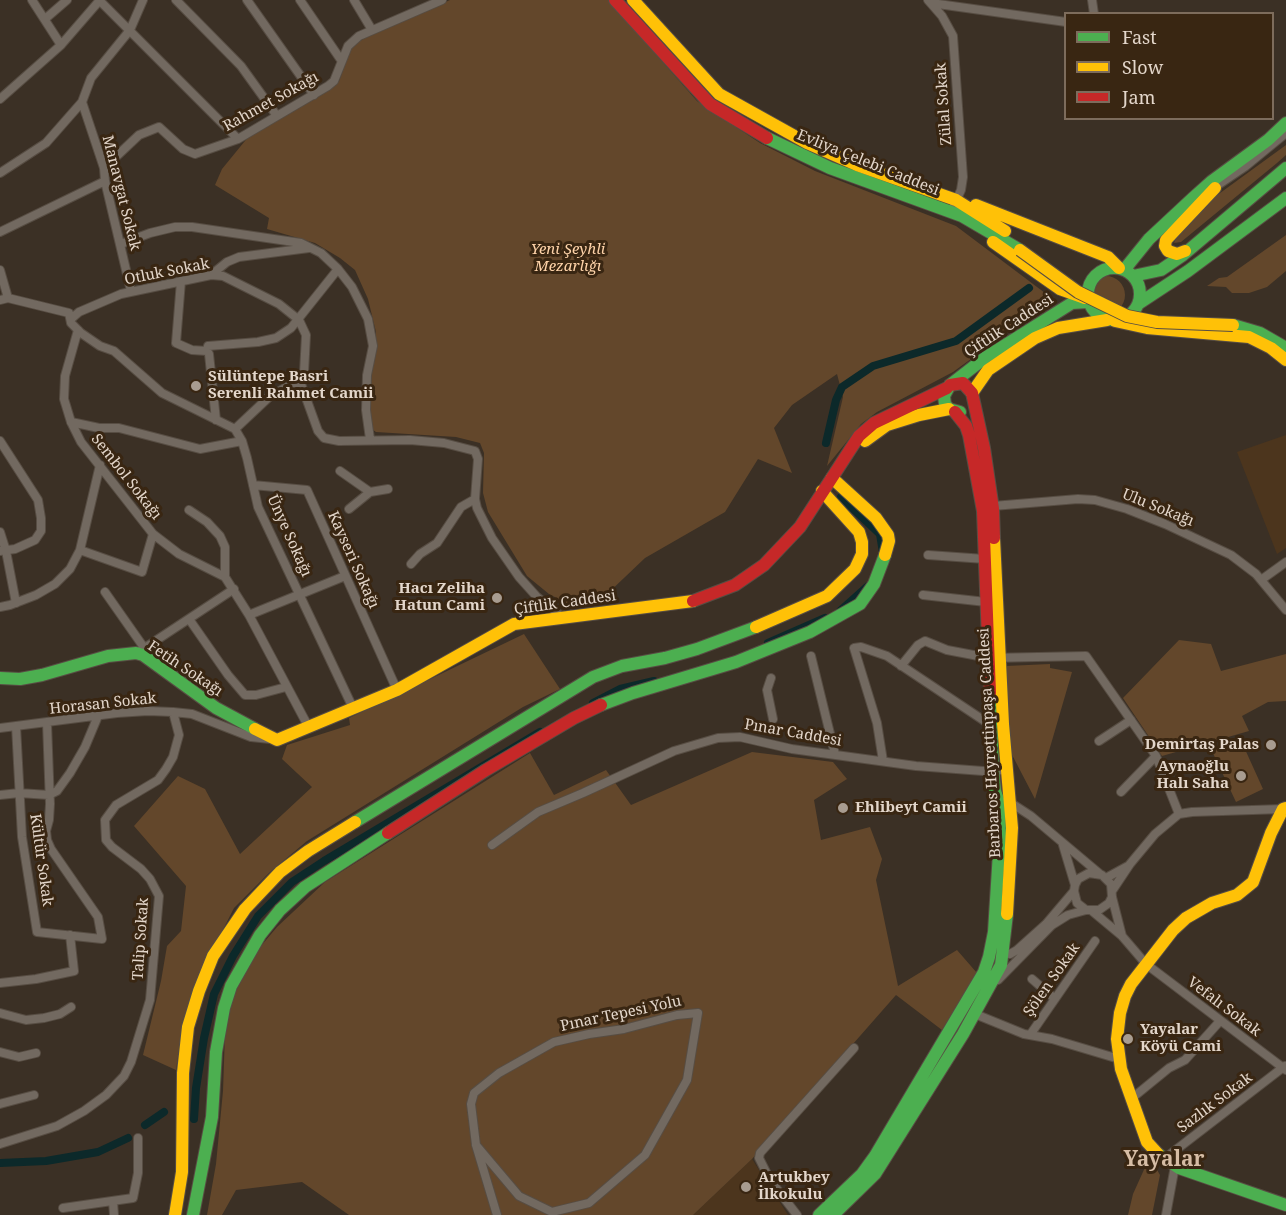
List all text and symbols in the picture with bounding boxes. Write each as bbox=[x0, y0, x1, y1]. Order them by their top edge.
legend bbox=[1064, 12, 1274, 120]
text: Fast bbox=[1122, 25, 1157, 49]
text: Slow bbox=[1122, 55, 1163, 79]
street label: Zülal Sokak bbox=[932, 62, 956, 146]
street label: Rahmet Sokağı bbox=[220, 68, 322, 136]
text: Jam bbox=[1122, 85, 1156, 109]
street label: Evliya Çelebi Caddesi bbox=[794, 126, 942, 200]
street label: Manavgat Sokak bbox=[98, 134, 144, 252]
park label: Yeni Şeyhli Mezarlığı bbox=[531, 241, 605, 276]
street label: Otluk Sokak bbox=[123, 255, 211, 289]
street label: Çiftlik Caddesi bbox=[961, 291, 1057, 361]
place label: Sülüntepe Basri Serenli Rahmet Camii bbox=[208, 368, 374, 403]
marker: Sülüntepe Basri Serenli Rahmet Camii bbox=[189, 379, 203, 393]
street label: Sembol Sokağı bbox=[87, 431, 165, 523]
street label: Ulu Sokağı bbox=[1120, 485, 1196, 531]
street label: Ünye Sokağı bbox=[263, 492, 315, 580]
street label: Kayseri Sokağı bbox=[324, 509, 382, 611]
place label: Hacı Zeliha Hatun Cami bbox=[395, 580, 485, 615]
street label: Çiftlik Caddesi bbox=[513, 587, 617, 619]
marker: Hacı Zeliha Hatun Cami bbox=[490, 591, 504, 605]
street label: Barbaros Hayrettinpaşa Caddesi bbox=[975, 627, 1005, 859]
street label: Fetih Sokağı bbox=[144, 637, 226, 701]
street label: Horasan Sokak bbox=[49, 689, 157, 719]
street label: Pınar Caddesi bbox=[743, 716, 843, 750]
place label: Demirtaş Palas bbox=[1145, 736, 1259, 754]
marker: Demirtaş Palas bbox=[1264, 738, 1278, 752]
place label: Aynaoğlu Halı Saha bbox=[1157, 758, 1229, 793]
marker: Aynaoğlu Halı Saha bbox=[1234, 769, 1248, 783]
place label: Ehlibeyt Camii bbox=[855, 799, 967, 817]
marker: Ehlibeyt Camii bbox=[836, 801, 850, 815]
street label: Kültür Sokak bbox=[26, 813, 56, 907]
street label: Talip Sokak bbox=[129, 897, 153, 981]
street label: Şölen Sokak bbox=[1020, 940, 1084, 1020]
street label: Vefalı Sokak bbox=[1184, 974, 1264, 1040]
street label: Pınar Tepesi Yolu bbox=[559, 992, 683, 1036]
place label: Yayalar Köyü Cami bbox=[1140, 1021, 1221, 1056]
marker: Yayalar Köyü Cami bbox=[1121, 1032, 1135, 1046]
street label: Sazlık Sokak bbox=[1174, 1069, 1256, 1137]
district label: Yayalar bbox=[1123, 1147, 1205, 1173]
place label: Artukbey İlkokulu bbox=[758, 1169, 830, 1204]
marker: Artukbey İlkokulu bbox=[739, 1180, 753, 1194]

